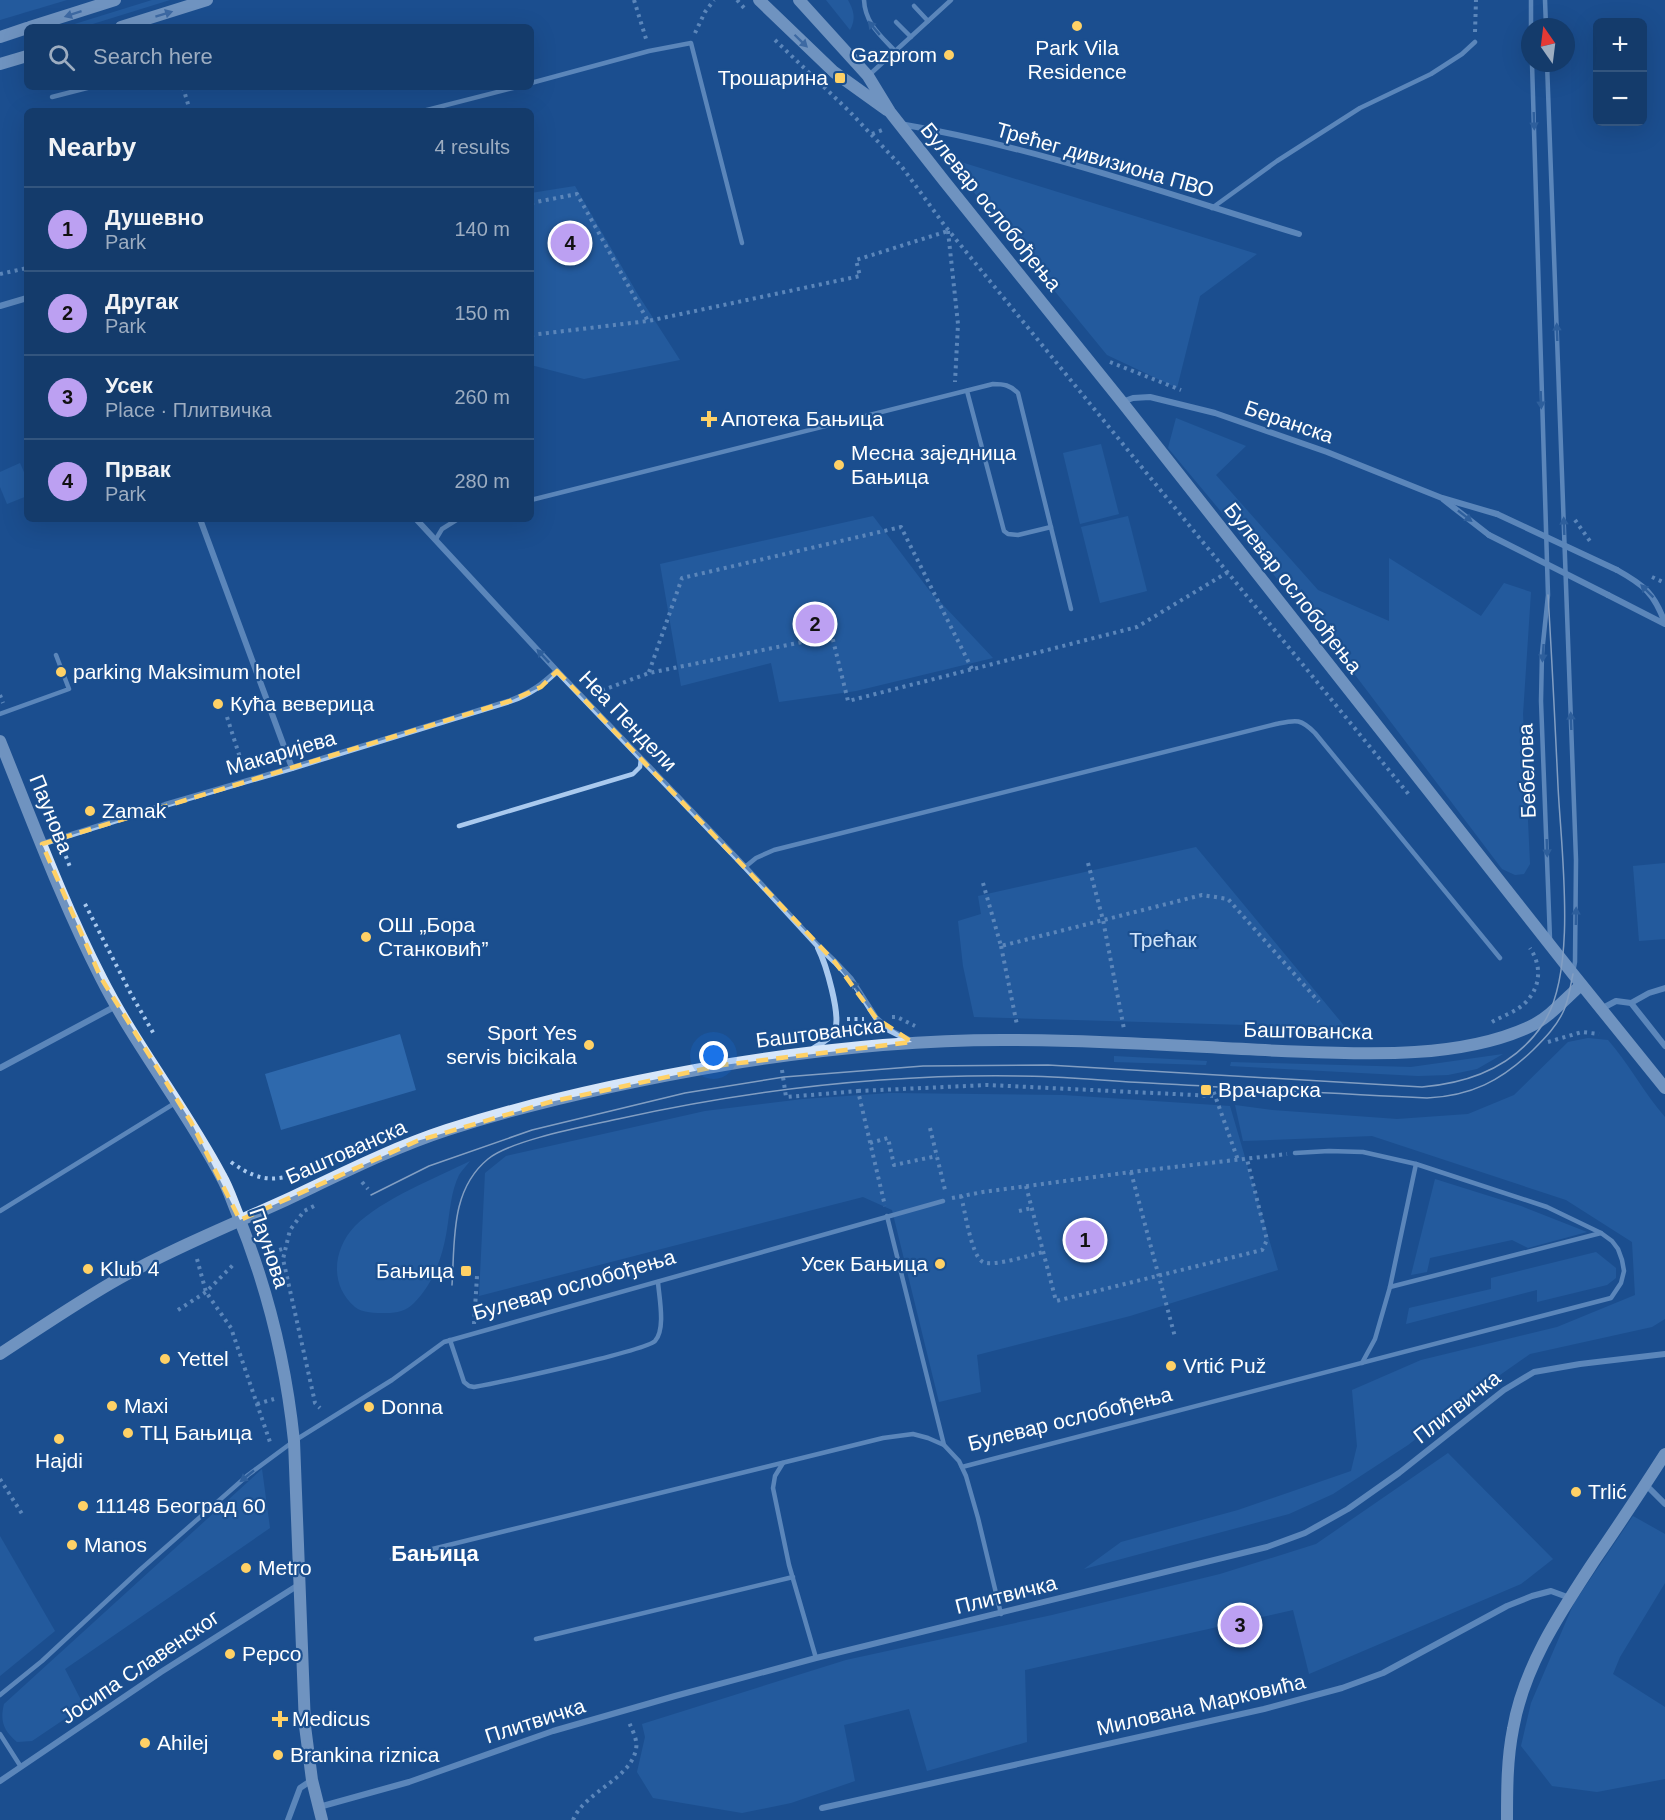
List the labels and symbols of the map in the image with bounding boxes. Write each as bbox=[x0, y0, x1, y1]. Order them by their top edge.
one-way arrow bbox=[155, 8, 173, 18]
one-way arrow bbox=[64, 9, 82, 19]
north arrow bbox=[1521, 18, 1575, 72]
marker: Park Vila Residence bbox=[1070, 19, 1084, 33]
one-way arrow bbox=[868, 20, 881, 36]
one-way arrow bbox=[793, 33, 807, 47]
place label: Park Vila Residence bbox=[1027, 36, 1127, 83]
place label: Gazprom bbox=[851, 43, 937, 66]
marker: Gazprom bbox=[942, 48, 956, 62]
place label: Трошарина bbox=[718, 66, 828, 89]
marker: Трошарина bbox=[833, 71, 847, 85]
one-way arrow bbox=[1529, 112, 1539, 131]
street label: Трећег дивизиона ПВО bbox=[994, 117, 1217, 202]
street label: Булевар ослобођења bbox=[917, 118, 1066, 296]
pin: 4 bbox=[550, 220, 590, 266]
one-way arrow bbox=[1552, 322, 1561, 341]
one-way arrow bbox=[1537, 391, 1546, 410]
street label: Беранска bbox=[1242, 396, 1337, 448]
place label: Апотека Бањица bbox=[721, 407, 884, 430]
marker: Апотека Бањица bbox=[702, 412, 716, 426]
place label: Месна заједница Бањица bbox=[851, 441, 1017, 488]
marker: Месна заједница Бањица bbox=[832, 458, 846, 472]
street label: Булевар ослобођења bbox=[1220, 498, 1367, 678]
one-way arrow bbox=[1458, 510, 1473, 522]
one-way arrow bbox=[1559, 517, 1569, 536]
one-way arrow bbox=[1640, 584, 1655, 598]
pin: 2 bbox=[796, 602, 834, 646]
one-way arrow bbox=[1538, 644, 1547, 663]
one-way arrow bbox=[536, 649, 550, 663]
place label: parking Maksimum hotel bbox=[73, 660, 301, 683]
marker: parking Maksimum hotel bbox=[54, 665, 68, 679]
street label: Неа Пендели bbox=[575, 666, 682, 775]
place label: Кућа веверица bbox=[230, 692, 375, 715]
marker: Кућа веверица bbox=[211, 697, 225, 711]
one-way arrow bbox=[1567, 712, 1576, 731]
street label: Бебелова bbox=[1513, 723, 1540, 819]
street label: Макаријева bbox=[223, 726, 339, 779]
street label: Паунова bbox=[25, 771, 78, 857]
place label: Zamak bbox=[102, 799, 167, 822]
marker: Zamak bbox=[83, 804, 97, 818]
one-way arrow bbox=[1542, 839, 1551, 858]
one-way arrow bbox=[1571, 907, 1581, 926]
place label: ОШ „Бора Станковић” bbox=[378, 913, 489, 960]
park label: Трећак bbox=[1129, 928, 1198, 951]
marker: ОШ „Бора Станковић” bbox=[359, 930, 373, 944]
one-way arrow bbox=[852, 980, 863, 996]
street label: Баштованска bbox=[754, 1013, 886, 1052]
street label: Баштованска bbox=[1243, 1018, 1373, 1043]
place label: Sport Yes servis bicikala bbox=[446, 1021, 577, 1068]
marker: Sport Yes servis bicikala bbox=[582, 1038, 596, 1052]
your location bbox=[699, 1041, 728, 1070]
place label: Врачарска bbox=[1218, 1078, 1321, 1101]
marker: Врачарска bbox=[1199, 1083, 1213, 1097]
street label: Баштованска bbox=[282, 1115, 410, 1188]
street label: Паунова bbox=[245, 1205, 294, 1291]
pin: 1 bbox=[1066, 1218, 1104, 1262]
street label: Булевар ослобођења bbox=[470, 1244, 678, 1324]
place label: Усек Бањица bbox=[801, 1252, 928, 1275]
place label: Klub 4 bbox=[100, 1257, 160, 1280]
marker: Усек Бањица bbox=[933, 1257, 947, 1271]
place label: Бањица bbox=[376, 1259, 454, 1282]
marker: Klub 4 bbox=[81, 1262, 95, 1276]
marker: Бањица bbox=[459, 1264, 473, 1278]
place label: Yettel bbox=[177, 1347, 229, 1370]
marker: Yettel bbox=[158, 1352, 172, 1366]
place label: Vrtić Puž bbox=[1183, 1354, 1266, 1377]
marker: Vrtić Puž bbox=[1164, 1359, 1178, 1373]
street label: Плитвичка bbox=[1409, 1365, 1505, 1448]
street label: Булевар ослобођења bbox=[965, 1382, 1175, 1455]
place label: Maxi bbox=[124, 1394, 168, 1417]
place label: Donna bbox=[381, 1395, 443, 1418]
marker: Maxi bbox=[105, 1399, 119, 1413]
marker: Donna bbox=[362, 1400, 376, 1414]
place label: ТЦ Бањица bbox=[140, 1421, 252, 1444]
marker: ТЦ Бањица bbox=[121, 1426, 135, 1440]
marker: Hajdi bbox=[52, 1432, 66, 1446]
place label: Hajdi bbox=[35, 1449, 83, 1472]
one-way arrow bbox=[240, 1469, 255, 1482]
place label: Trlić bbox=[1588, 1480, 1627, 1503]
marker: Trlić bbox=[1569, 1485, 1583, 1499]
place label: 11148 Београд 60 bbox=[95, 1494, 266, 1517]
marker: 11148 Београд 60 bbox=[76, 1499, 90, 1513]
place label: Manos bbox=[84, 1533, 147, 1556]
marker: Manos bbox=[65, 1538, 79, 1552]
district label: Бањица bbox=[391, 1541, 480, 1566]
place label: Metro bbox=[258, 1556, 312, 1579]
marker: Metro bbox=[239, 1561, 253, 1575]
street label: Плитвичка bbox=[953, 1571, 1059, 1618]
pin: 3 bbox=[1220, 1602, 1260, 1648]
street label: Јосипа Славенског bbox=[56, 1605, 223, 1728]
place label: Pepco bbox=[242, 1642, 302, 1665]
marker: Pepco bbox=[223, 1647, 237, 1661]
street label: Милована Марковића bbox=[1094, 1669, 1308, 1740]
street label: Плитвичка bbox=[482, 1693, 588, 1748]
place label: Medicus bbox=[292, 1707, 370, 1730]
marker: Medicus bbox=[273, 1712, 287, 1726]
place label: Ahilej bbox=[157, 1731, 208, 1754]
marker: Ahilej bbox=[138, 1736, 152, 1750]
place label: Brankina riznica bbox=[290, 1743, 440, 1766]
marker: Brankina riznica bbox=[271, 1748, 285, 1762]

